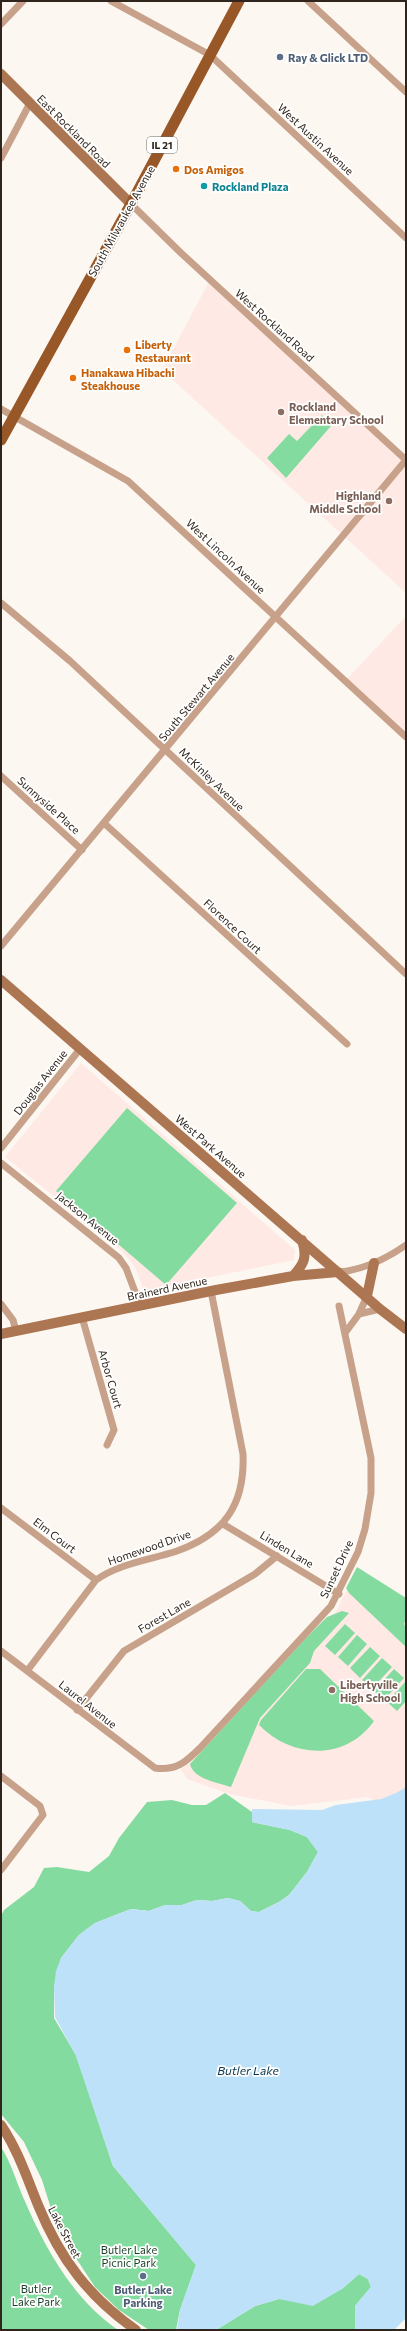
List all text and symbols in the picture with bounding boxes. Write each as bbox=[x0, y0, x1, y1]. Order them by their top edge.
place label: Ray & Glick LTD bbox=[288, 51, 368, 64]
marker: Ray & Glick LTD bbox=[275, 52, 285, 62]
street label: East Rockland Road bbox=[35, 92, 113, 170]
street label: West Austin Avenue bbox=[275, 101, 357, 178]
road number: IL 21 bbox=[147, 137, 177, 153]
street label: South Milwaukee Avenue bbox=[85, 163, 157, 279]
place label: Dos Amigos bbox=[184, 163, 244, 176]
marker: Dos Amigos bbox=[171, 164, 181, 174]
place label: Rockland Plaza bbox=[212, 180, 289, 193]
marker: Rockland Plaza bbox=[199, 181, 209, 191]
street label: West Rockland Road bbox=[233, 286, 317, 364]
place label: Liberty Restaurant bbox=[135, 338, 191, 364]
marker: Liberty Restaurant bbox=[122, 345, 132, 355]
place label: Hanakawa Hibachi Steakhouse bbox=[81, 366, 174, 392]
marker: Hanakawa Hibachi Steakhouse bbox=[68, 373, 78, 383]
place label: Rockland Elementary School bbox=[289, 400, 384, 426]
marker: Rockland Elementary School bbox=[276, 407, 286, 417]
place label: Highland Middle School bbox=[309, 489, 381, 515]
marker: Highland Middle School bbox=[384, 496, 394, 506]
street label: West Lincoln Avenue bbox=[184, 516, 268, 596]
street label: South Stewart Avenue bbox=[155, 650, 237, 744]
street label: McKinley Avenue bbox=[177, 745, 247, 813]
street label: Sunnyside Place bbox=[15, 774, 83, 837]
street label: Florence Court bbox=[201, 896, 265, 956]
street label: Douglas Avenue bbox=[11, 1047, 70, 1117]
street label: West Park Avenue bbox=[173, 1112, 249, 1180]
street label: Jackson Avenue bbox=[53, 1189, 122, 1248]
street label: Brainerd Avenue bbox=[126, 1273, 208, 1303]
street label: Arbor Court bbox=[96, 1348, 126, 1410]
street label: Elm Court bbox=[31, 1515, 79, 1556]
street label: Homewood Drive bbox=[106, 1527, 192, 1567]
street label: Linden Lane bbox=[258, 1528, 316, 1570]
street label: Sunset Drive bbox=[317, 1538, 355, 1600]
street label: Forest Lane bbox=[135, 1595, 193, 1635]
street label: Laurel Avenue bbox=[57, 1677, 120, 1731]
place label: Libertyville High School bbox=[340, 1678, 400, 1704]
marker: Libertyville High School bbox=[327, 1685, 337, 1695]
water label: Butler Lake bbox=[217, 2063, 279, 2077]
street label: Lake Street bbox=[46, 2204, 84, 2261]
park label: Butler Lake Picnic Park bbox=[101, 2243, 157, 2269]
marker: Butler Lake Parking bbox=[138, 2271, 148, 2281]
park label: Butler Lake Park bbox=[12, 2282, 60, 2308]
place label: Butler Lake Parking bbox=[114, 2283, 172, 2309]

